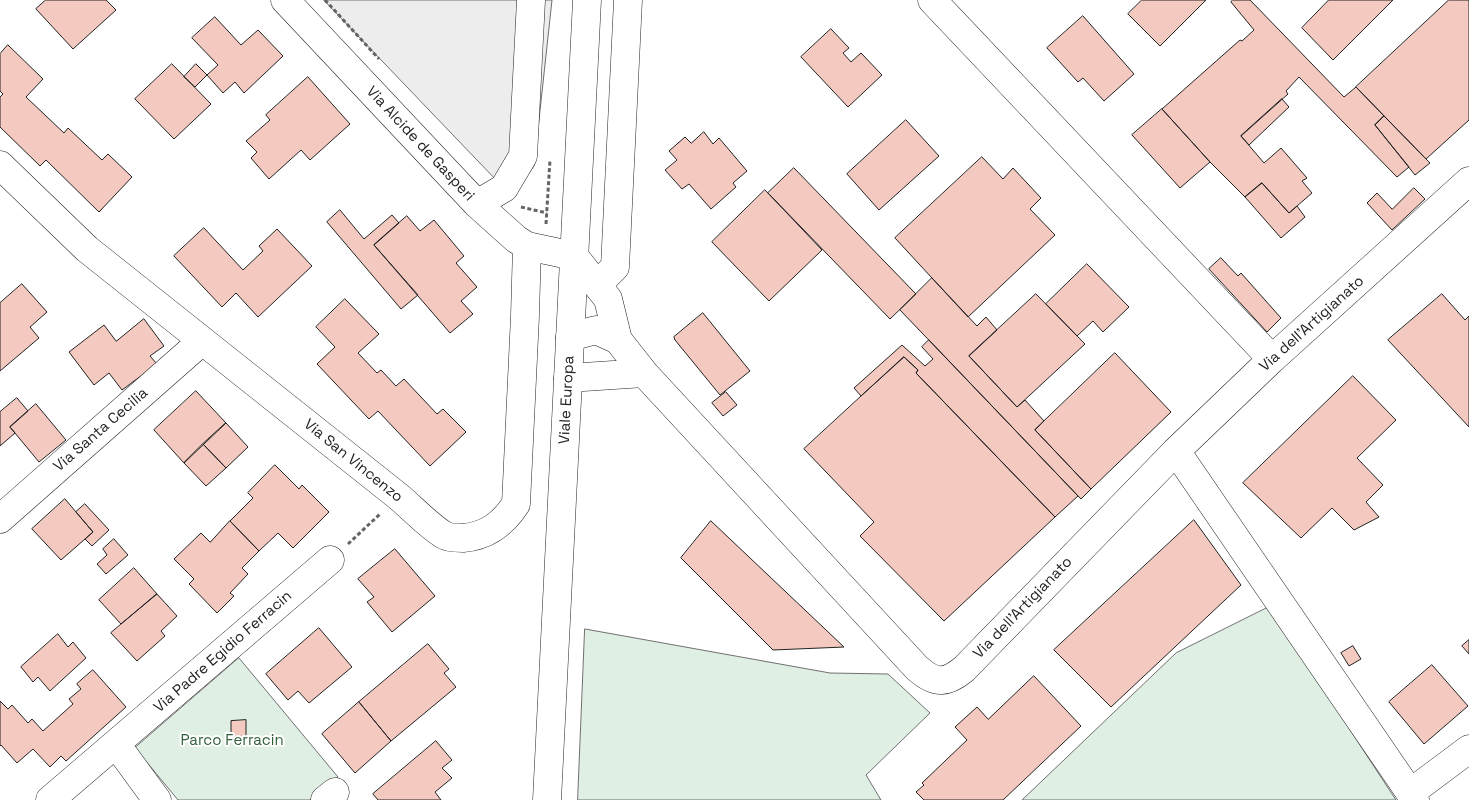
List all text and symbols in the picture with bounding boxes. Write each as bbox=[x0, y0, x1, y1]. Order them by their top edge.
street label: Via Alcide de Gasperi bbox=[362, 83, 478, 205]
street label: Via dell'Artigianato bbox=[1256, 272, 1368, 376]
street label: Viale Europa bbox=[556, 355, 578, 445]
street label: Via Santa Cecilia bbox=[50, 384, 152, 476]
street label: Via San Vincenzo bbox=[300, 416, 406, 506]
street label: Via dell'Artigianato bbox=[970, 553, 1076, 663]
street label: Via Padre Egidio Ferracin bbox=[150, 587, 296, 717]
park label: Parco Ferracin bbox=[180, 732, 284, 750]

